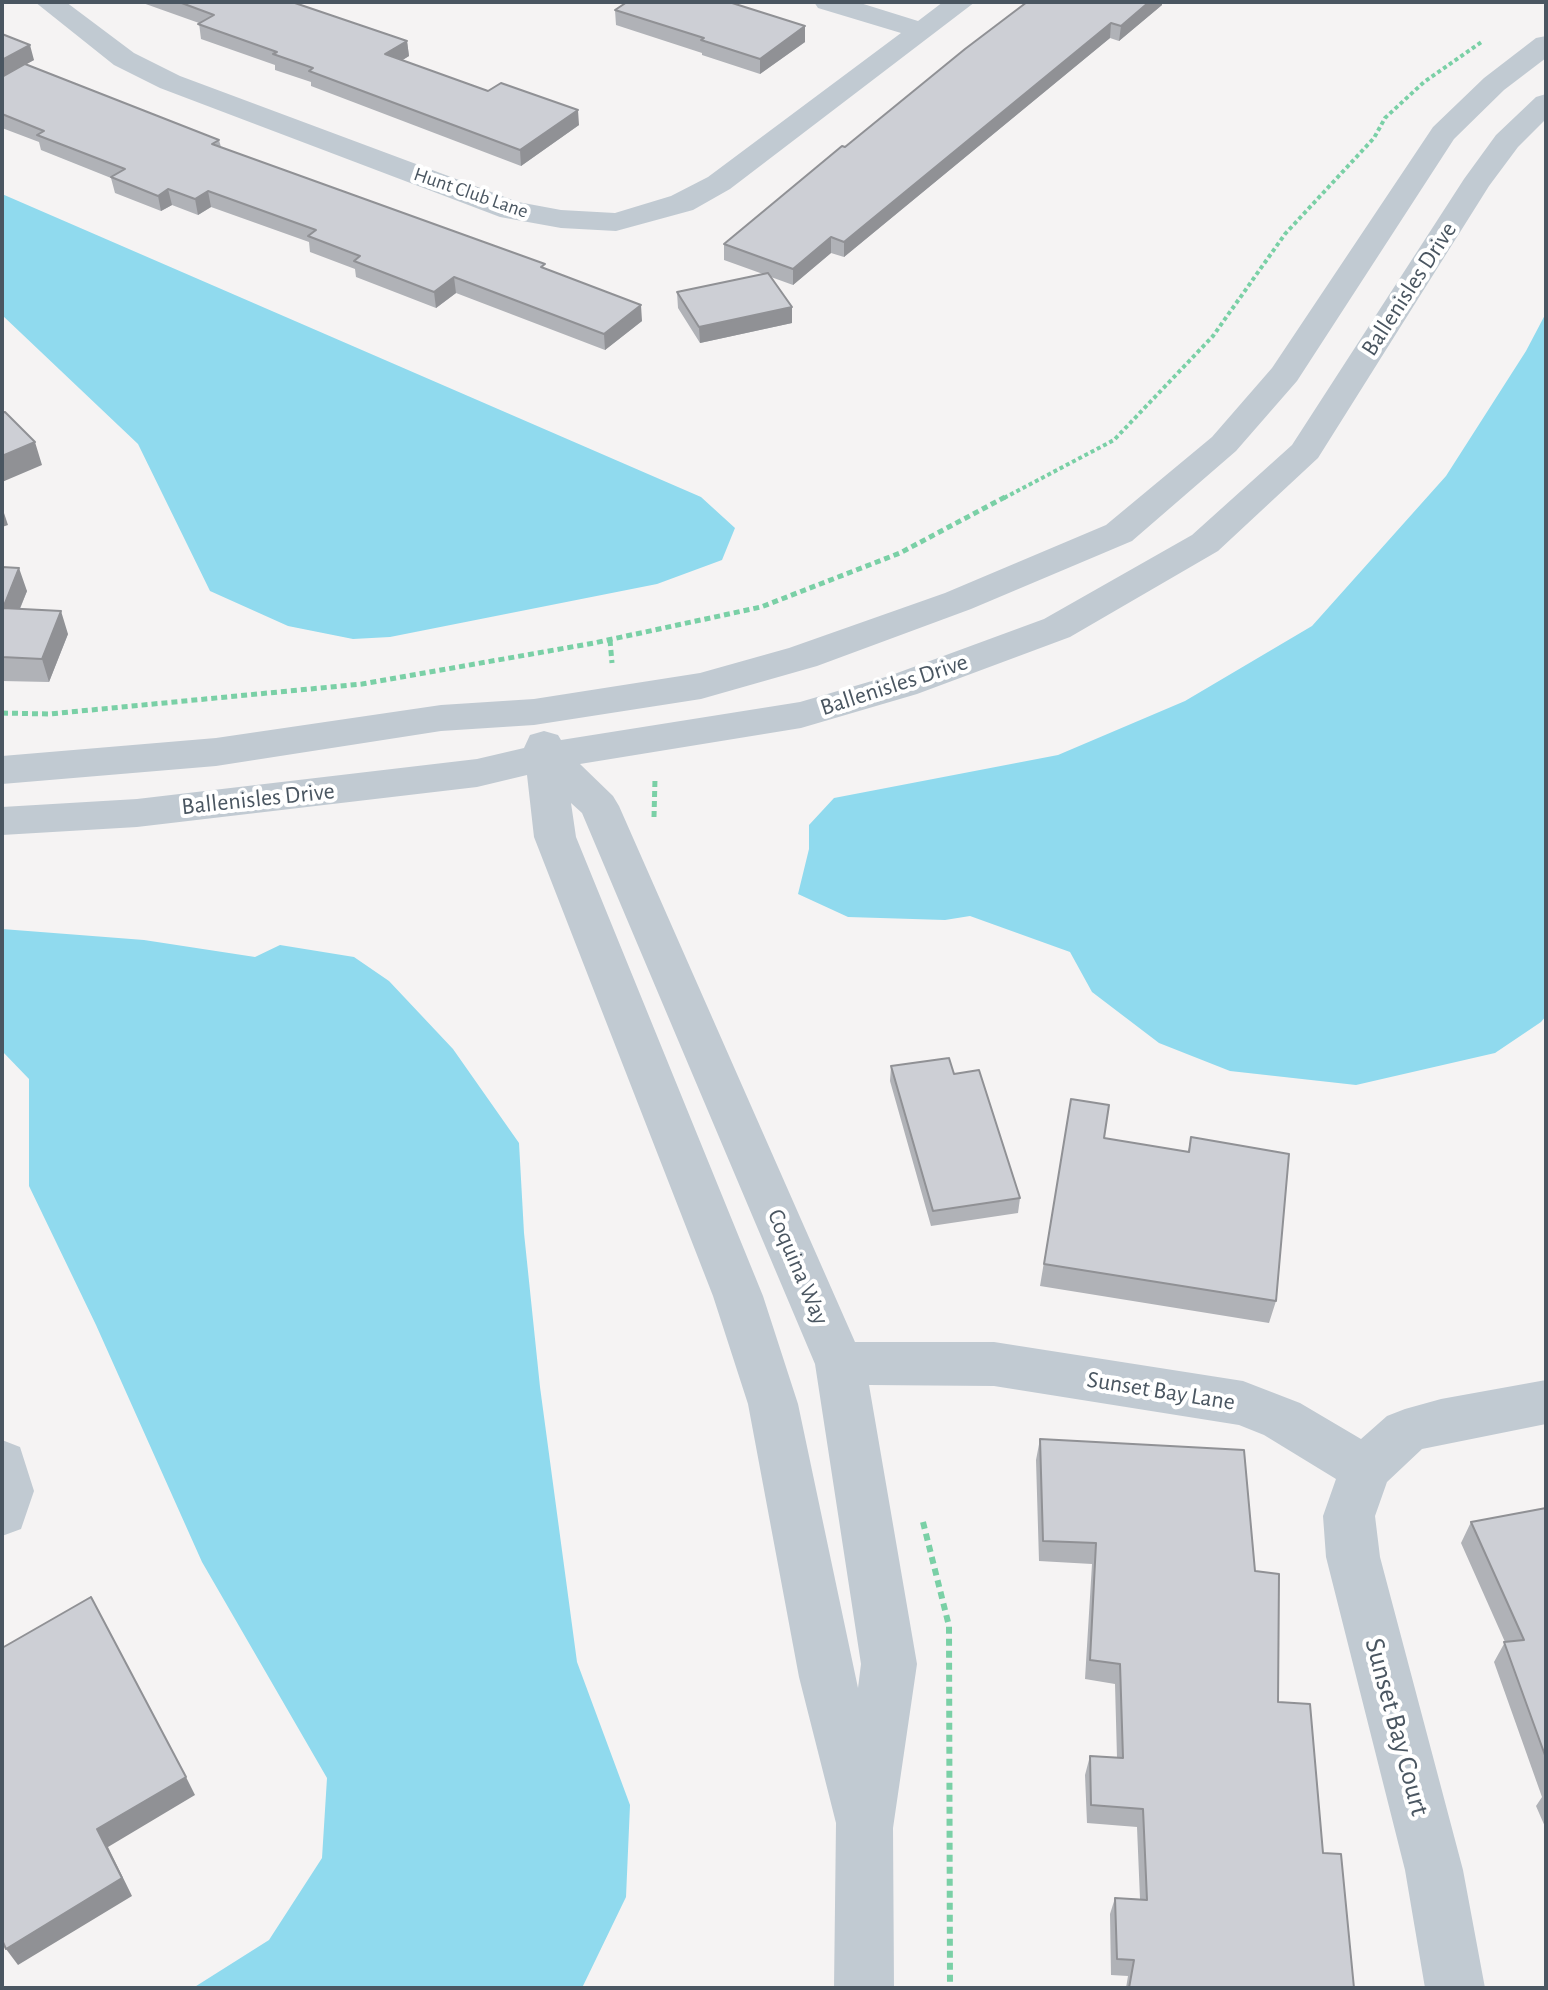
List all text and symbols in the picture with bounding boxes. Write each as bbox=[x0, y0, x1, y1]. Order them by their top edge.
street label: Hunt Club Lane bbox=[411, 162, 531, 224]
street label: Ballenisles Drive bbox=[1355, 217, 1463, 361]
street label: Ballenisles Drive bbox=[816, 648, 972, 722]
street label: Ballenisles Drive bbox=[180, 777, 336, 821]
street label: Coquina Way bbox=[761, 1205, 835, 1329]
street label: Sunset Bay Lane bbox=[1085, 1365, 1237, 1417]
street label: Sunset Bay Court bbox=[1357, 1635, 1437, 1819]

